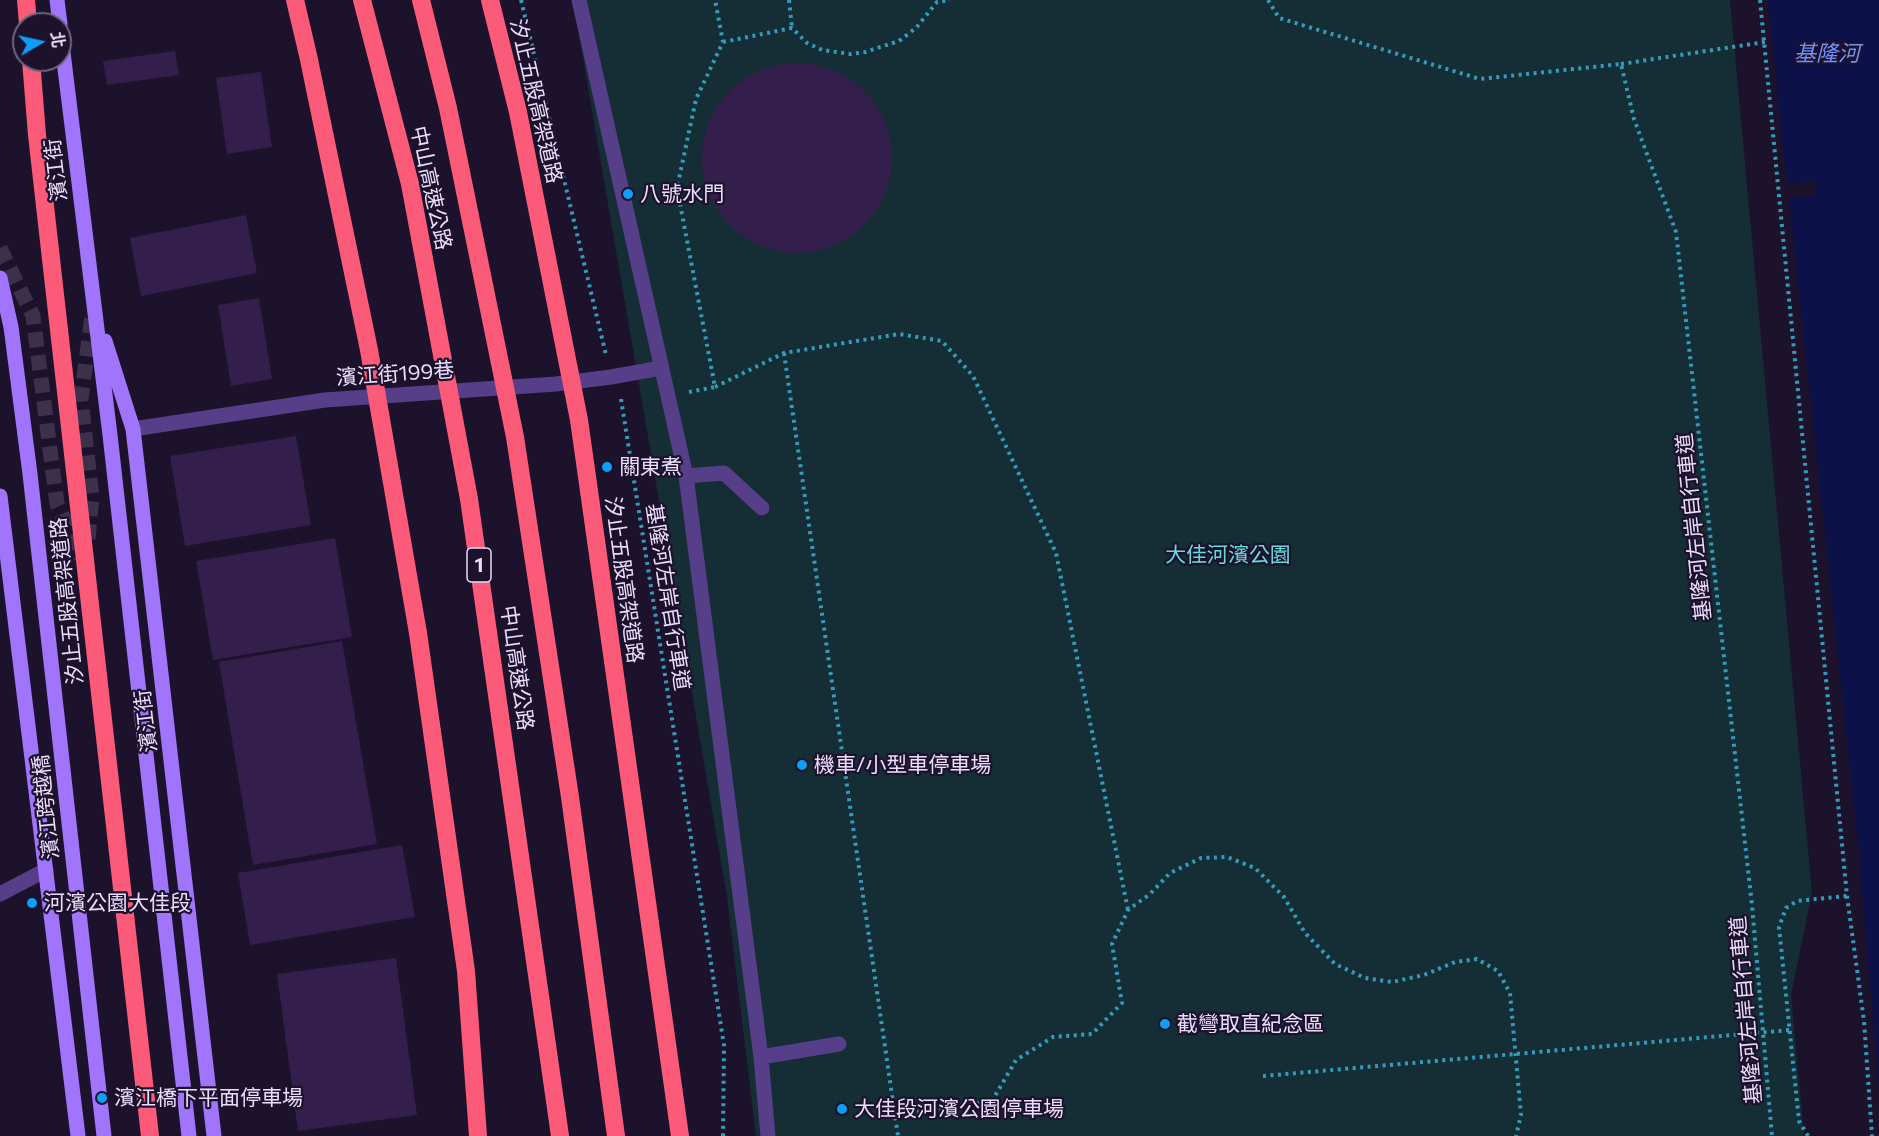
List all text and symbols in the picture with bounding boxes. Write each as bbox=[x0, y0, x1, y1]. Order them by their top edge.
north arrow bbox=[12, 12, 72, 72]
street label: 汐止五股高架道路 bbox=[505, 16, 567, 186]
text: 北 bbox=[48, 30, 69, 49]
water label: 基隆河 bbox=[1794, 41, 1860, 67]
street label: 中山高速公路 bbox=[406, 124, 456, 252]
street label: 濱江街 bbox=[40, 137, 72, 203]
place label: 八號水門 bbox=[640, 181, 724, 207]
marker: 八號水門 bbox=[621, 187, 635, 201]
street label: 濱江街199巷 bbox=[335, 357, 455, 391]
street label: 基隆河左岸自行車道 bbox=[1672, 432, 1716, 622]
place label: 關東煮 bbox=[619, 454, 682, 480]
marker: 關東煮 bbox=[600, 460, 614, 474]
street label: 汐止五股高架道路 bbox=[600, 495, 648, 665]
street label: 基隆河左岸自行車道 bbox=[641, 502, 695, 692]
street label: 汐止五股高架道路 bbox=[46, 516, 88, 686]
park label: 大佳河濱公園 bbox=[1165, 542, 1291, 568]
road number: 1 bbox=[467, 548, 491, 582]
street label: 中山高速公路 bbox=[496, 604, 538, 732]
street label: 濱江街 bbox=[130, 688, 162, 754]
place label: 機車/小型車停車場 bbox=[814, 752, 991, 778]
street label: 濱江跨越橋 bbox=[28, 753, 64, 861]
marker: 機車/小型車停車場 bbox=[795, 758, 809, 772]
place label: 河濱公園大佳段 bbox=[44, 890, 191, 916]
marker: 河濱公園大佳段 bbox=[25, 896, 39, 910]
street label: 基隆河左岸自行車道 bbox=[1725, 915, 1767, 1105]
place label: 截彎取直紀念區 bbox=[1177, 1011, 1324, 1037]
marker: 截彎取直紀念區 bbox=[1158, 1017, 1172, 1031]
place label: 濱江橋下平面停車場 bbox=[114, 1085, 303, 1111]
marker: 濱江橋下平面停車場 bbox=[95, 1091, 109, 1105]
place label: 大佳段河濱公園停車場 bbox=[854, 1096, 1064, 1122]
marker: 大佳段河濱公園停車場 bbox=[835, 1102, 849, 1116]

